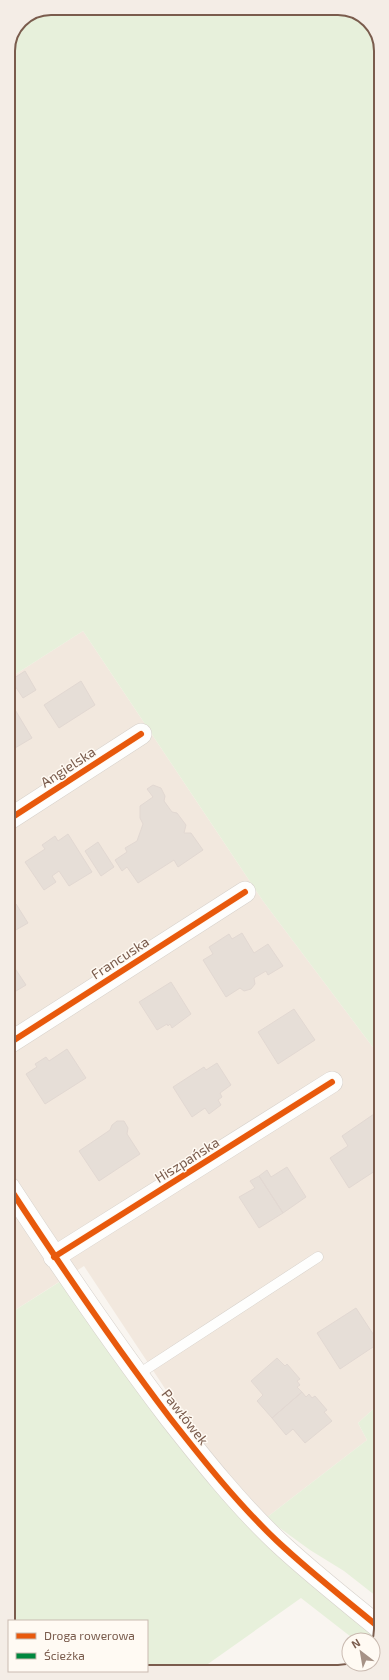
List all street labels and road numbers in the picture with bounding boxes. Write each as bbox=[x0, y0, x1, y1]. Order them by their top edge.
street label: Angielska bbox=[37, 743, 98, 791]
street label: Francuska bbox=[88, 933, 152, 983]
street label: Hiszpańska bbox=[151, 1133, 222, 1186]
street label: Pawłówek bbox=[158, 1385, 212, 1448]

